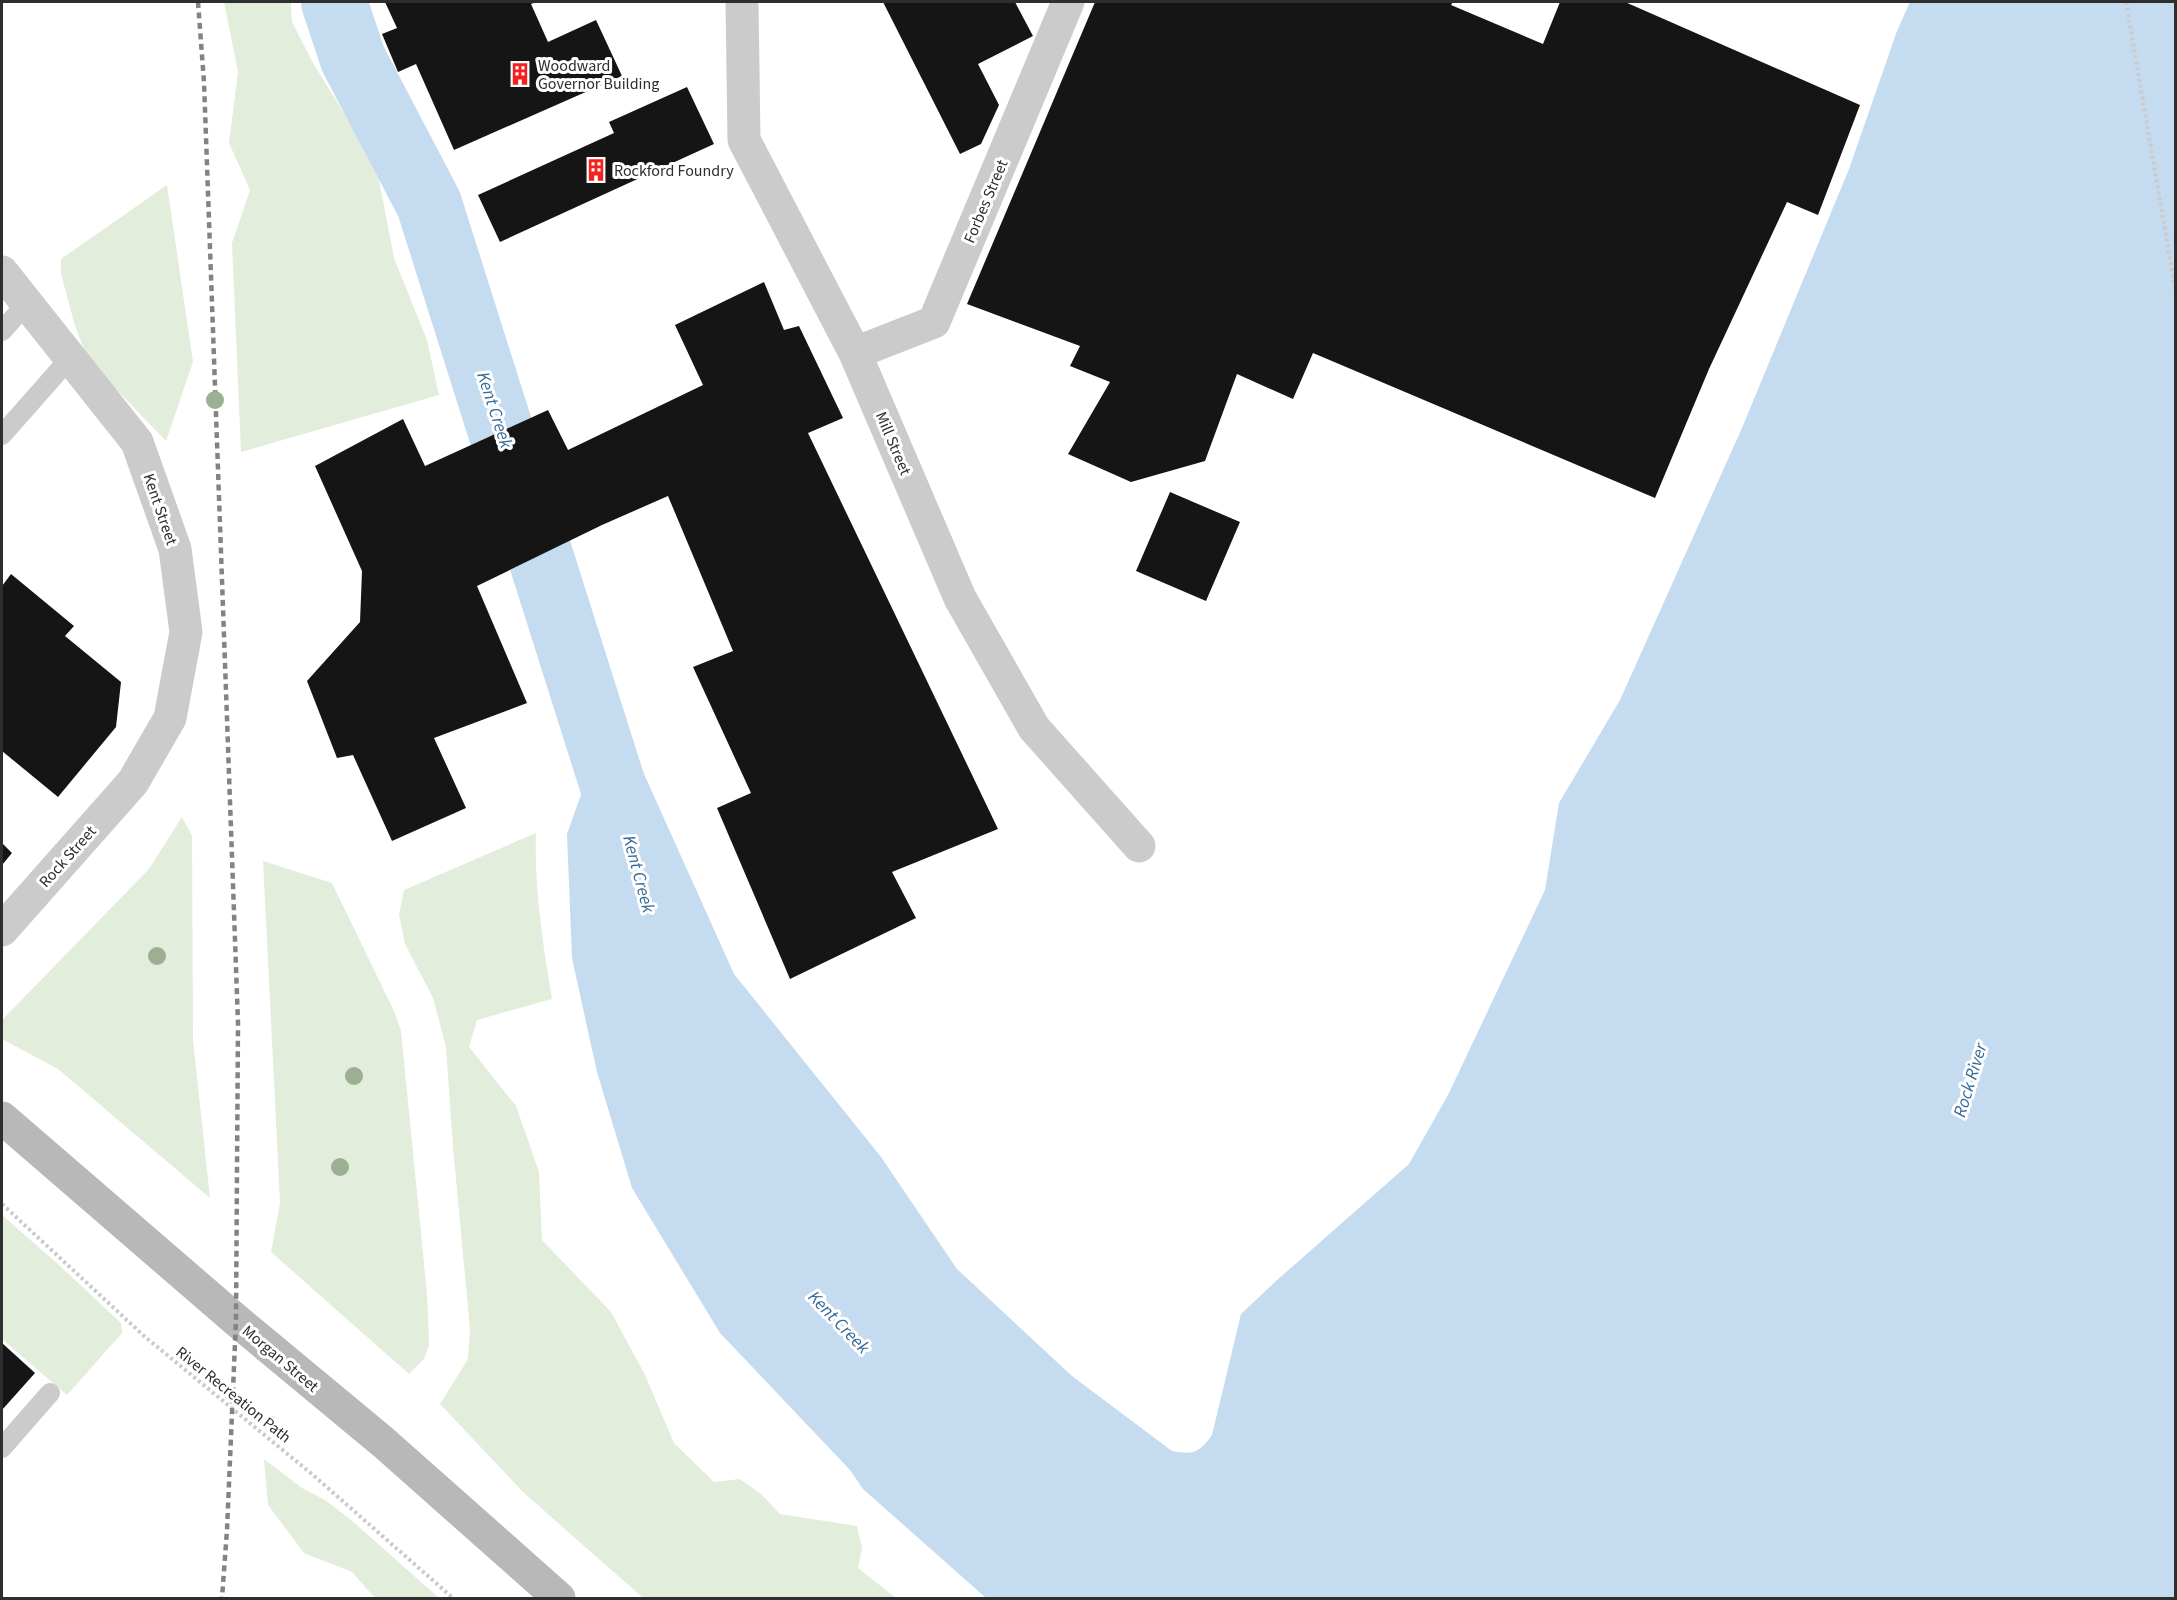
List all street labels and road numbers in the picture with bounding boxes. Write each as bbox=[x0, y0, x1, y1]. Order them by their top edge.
street label: Forbes Street bbox=[958, 156, 1014, 247]
street label: Mill Street bbox=[870, 408, 917, 479]
street label: Kent Street bbox=[138, 471, 183, 549]
street label: Rock Street bbox=[34, 821, 102, 892]
street label: Morgan Street bbox=[237, 1320, 324, 1398]
street label: River Recreation Path bbox=[171, 1341, 296, 1448]

